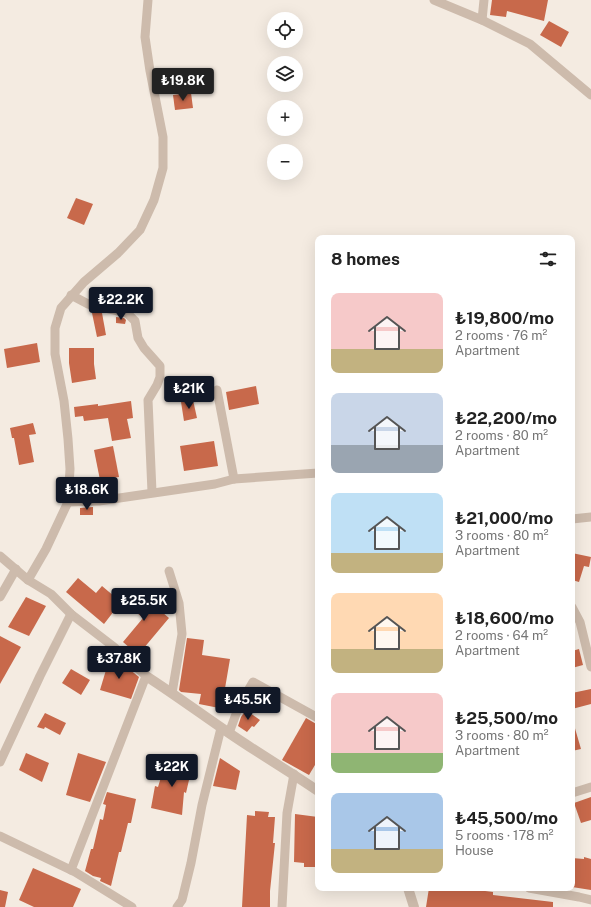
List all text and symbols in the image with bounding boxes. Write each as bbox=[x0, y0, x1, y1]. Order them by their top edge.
map controls bbox=[267, 12, 303, 180]
button: locate bbox=[267, 12, 303, 48]
button: layers bbox=[267, 56, 303, 92]
pin: ₺19.8K bbox=[150, 68, 216, 102]
text: ₺19.8K bbox=[161, 73, 205, 88]
button: + bbox=[267, 100, 303, 136]
button: − bbox=[267, 144, 303, 180]
icon: filters bbox=[537, 248, 559, 270]
text: 8 homes bbox=[331, 249, 400, 269]
pin: ₺22.2K bbox=[88, 287, 154, 321]
text: ₺22.2K bbox=[98, 292, 144, 307]
text: ₺19,800/mo bbox=[455, 308, 554, 328]
icon: home bbox=[363, 309, 411, 357]
text: 2 rooms · 76 m² bbox=[455, 328, 547, 343]
text: Apartment bbox=[455, 343, 520, 358]
pin: ₺21K bbox=[165, 376, 213, 410]
text: ₺21K bbox=[173, 381, 205, 396]
text: ₺22,200/mo bbox=[455, 408, 557, 428]
icon: home bbox=[363, 409, 411, 457]
text: 2 rooms · 80 m² bbox=[455, 428, 548, 443]
text: Apartment bbox=[455, 443, 520, 458]
pin: ₺18.6K bbox=[54, 477, 120, 511]
text: ₺18.6K bbox=[65, 482, 109, 497]
text: ₺21,000/mo bbox=[455, 508, 553, 528]
icon: home bbox=[363, 509, 411, 557]
text: 3 rooms · 80 m² bbox=[455, 528, 548, 543]
text: Apartment bbox=[455, 543, 520, 558]
pin: ₺25.5K bbox=[111, 588, 177, 622]
text: ₺25.5K bbox=[120, 593, 168, 608]
text: ₺18,600/mo bbox=[455, 608, 554, 628]
icon: home bbox=[363, 609, 411, 657]
text: 2 rooms · 64 m² bbox=[455, 628, 548, 643]
text: Apartment bbox=[455, 643, 520, 658]
pin: ₺37.8K bbox=[86, 646, 152, 680]
text: ₺37.8K bbox=[96, 651, 142, 666]
pin: ₺45.5K bbox=[215, 687, 281, 721]
text: ₺45.5K bbox=[224, 692, 272, 707]
text: ₺25,500/mo bbox=[455, 708, 558, 728]
icon: home bbox=[363, 709, 411, 757]
text: 3 rooms · 80 m² bbox=[455, 728, 548, 743]
text: Apartment bbox=[455, 743, 520, 758]
pin: ₺22K bbox=[148, 754, 196, 788]
text: ₺22K bbox=[155, 759, 189, 774]
text: ₺45,500/mo bbox=[455, 808, 558, 828]
icon: home bbox=[363, 809, 411, 857]
text: 5 rooms · 178 m² bbox=[455, 828, 554, 843]
text: House bbox=[455, 843, 494, 858]

